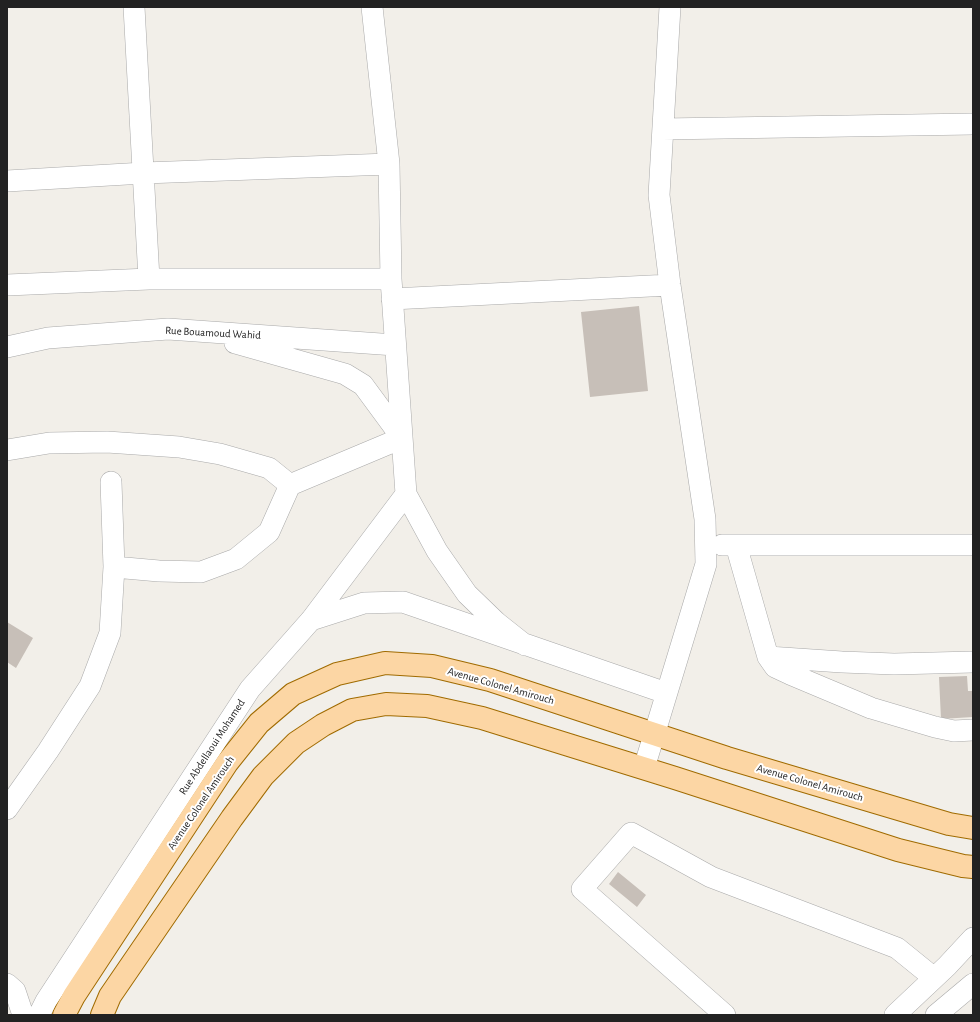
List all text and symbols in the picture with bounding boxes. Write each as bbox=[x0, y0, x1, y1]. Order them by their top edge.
street label: Rue Bouamoud Wahid bbox=[165, 324, 261, 342]
street label: Avenue Colonel Amirouch bbox=[446, 664, 556, 708]
street label: Rue Abdellaoui Mohamed bbox=[176, 697, 248, 797]
street label: Avenue Colonel Amirouch bbox=[165, 754, 237, 852]
street label: Avenue Colonel Amirouch bbox=[755, 761, 865, 805]

